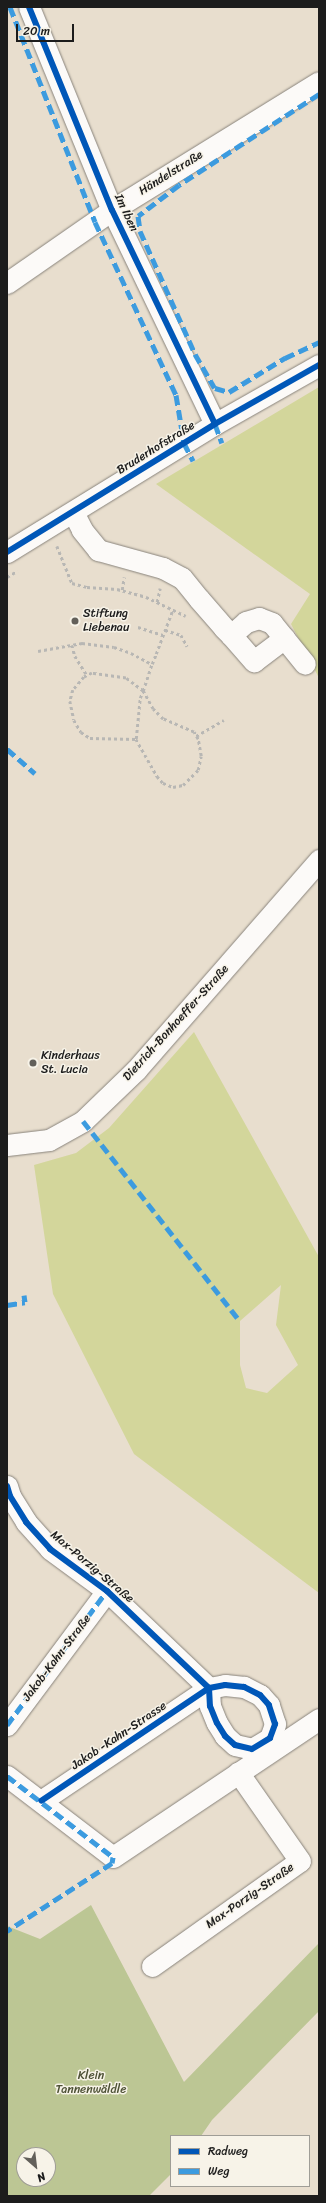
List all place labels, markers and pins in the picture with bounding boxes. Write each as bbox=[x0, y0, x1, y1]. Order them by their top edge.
place label: Stiftung Liebenau bbox=[83, 607, 129, 635]
marker: Stiftung Liebenau bbox=[70, 616, 80, 626]
place label: Kinderhaus St. Lucia bbox=[41, 1049, 100, 1077]
marker: Kinderhaus St. Lucia bbox=[28, 1058, 38, 1068]

